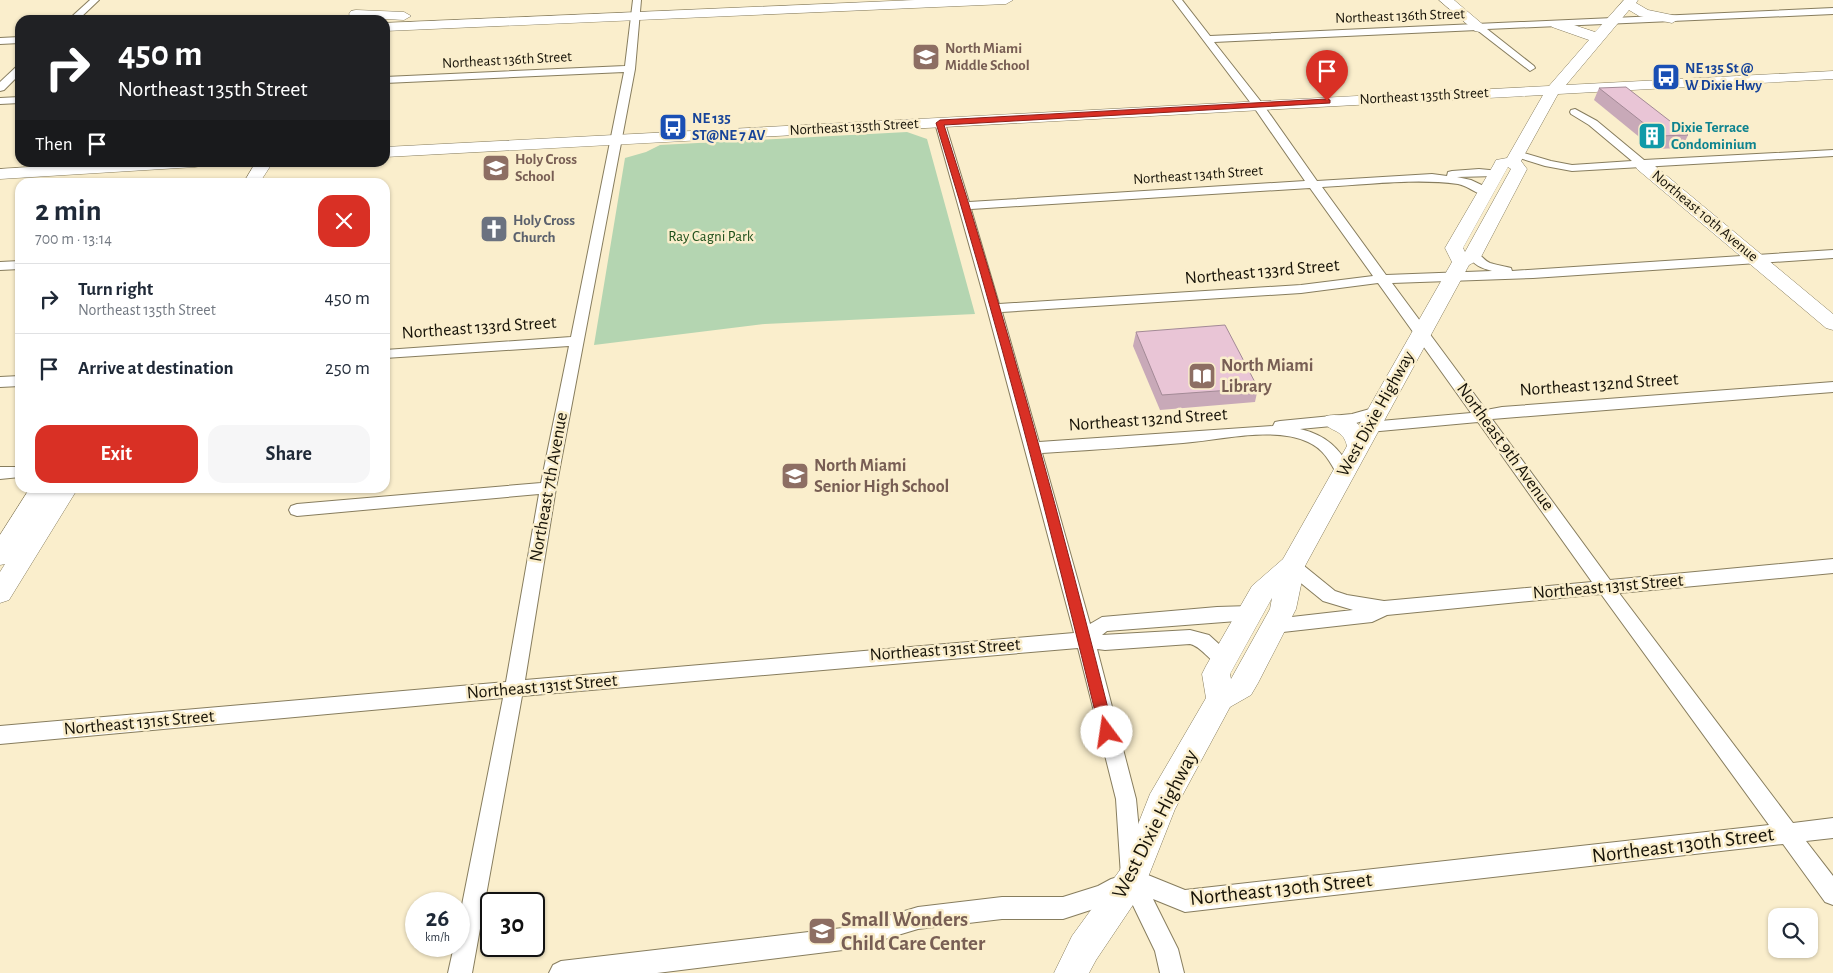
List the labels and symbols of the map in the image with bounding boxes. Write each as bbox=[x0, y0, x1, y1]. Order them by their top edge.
street label: Northeast 136th Street bbox=[1335, 6, 1465, 26]
place label: North Miami Middle School bbox=[945, 41, 1030, 73]
school or university icon: North Miami Middle School bbox=[911, 42, 941, 72]
street label: Northeast 136th Street bbox=[442, 49, 573, 71]
pin bbox=[1306, 50, 1348, 101]
place label: NE 135 St @ W Dixie Hwy bbox=[1685, 61, 1762, 93]
bus stop icon: NE 135 St @ W Dixie Hwy bbox=[1651, 62, 1681, 92]
street label: Northeast 135th Street bbox=[1359, 85, 1489, 107]
place label: NE 135 ST@NE 7 AV bbox=[692, 111, 766, 143]
bus stop icon: NE 135 ST@NE 7 AV bbox=[658, 112, 688, 142]
street label: Northeast 135th Street bbox=[789, 116, 919, 138]
place label: Dixie Terrace Condominium bbox=[1671, 120, 1757, 152]
building icon: Dixie Terrace Condominium bbox=[1637, 121, 1667, 151]
place label: Holy Cross School bbox=[515, 152, 577, 184]
school or university icon: Holy Cross School bbox=[481, 153, 511, 183]
street label: Northeast 134th Street bbox=[1133, 163, 1264, 187]
street label: Northeast 10th Avenue bbox=[1649, 167, 1761, 265]
place label: Holy Cross Church bbox=[513, 213, 575, 245]
church icon: Holy Cross Church bbox=[479, 214, 509, 244]
park label: Ray Cagni Park bbox=[668, 229, 754, 244]
street label: Northeast 133rd Street bbox=[1184, 256, 1340, 288]
street label: Northeast 133rd Street bbox=[401, 314, 557, 342]
street label: West Dixie Highway bbox=[1334, 348, 1418, 480]
place label: North Miami Library bbox=[1221, 357, 1313, 396]
library icon: North Miami Library bbox=[1187, 361, 1217, 391]
street label: Northeast 132nd Street bbox=[1519, 370, 1679, 400]
street label: Northeast 9th Avenue bbox=[1453, 380, 1557, 514]
street label: Northeast 132nd Street bbox=[1068, 405, 1228, 435]
street label: Northeast 7th Avenue bbox=[527, 411, 571, 563]
place label: North Miami Senior High School bbox=[814, 457, 949, 496]
school or university icon: North Miami Senior High School bbox=[780, 461, 810, 491]
street label: Northeast 131st Street bbox=[1532, 571, 1684, 603]
street label: Northeast 131st Street bbox=[869, 636, 1021, 664]
street label: Northeast 131st Street bbox=[466, 671, 618, 703]
position arrow bbox=[1080, 705, 1132, 757]
street label: Northeast 131st Street bbox=[63, 707, 215, 739]
street label: West Dixie Highway bbox=[1108, 746, 1202, 902]
street label: Northeast 130th Street bbox=[1591, 823, 1776, 867]
street label: Northeast 130th Street bbox=[1189, 869, 1374, 909]
speed limit sign: 30 bbox=[480, 892, 545, 957]
place label: Small Wonders Child Care Center bbox=[841, 909, 986, 954]
school or university icon: Small Wonders Child Care Center bbox=[807, 916, 837, 946]

